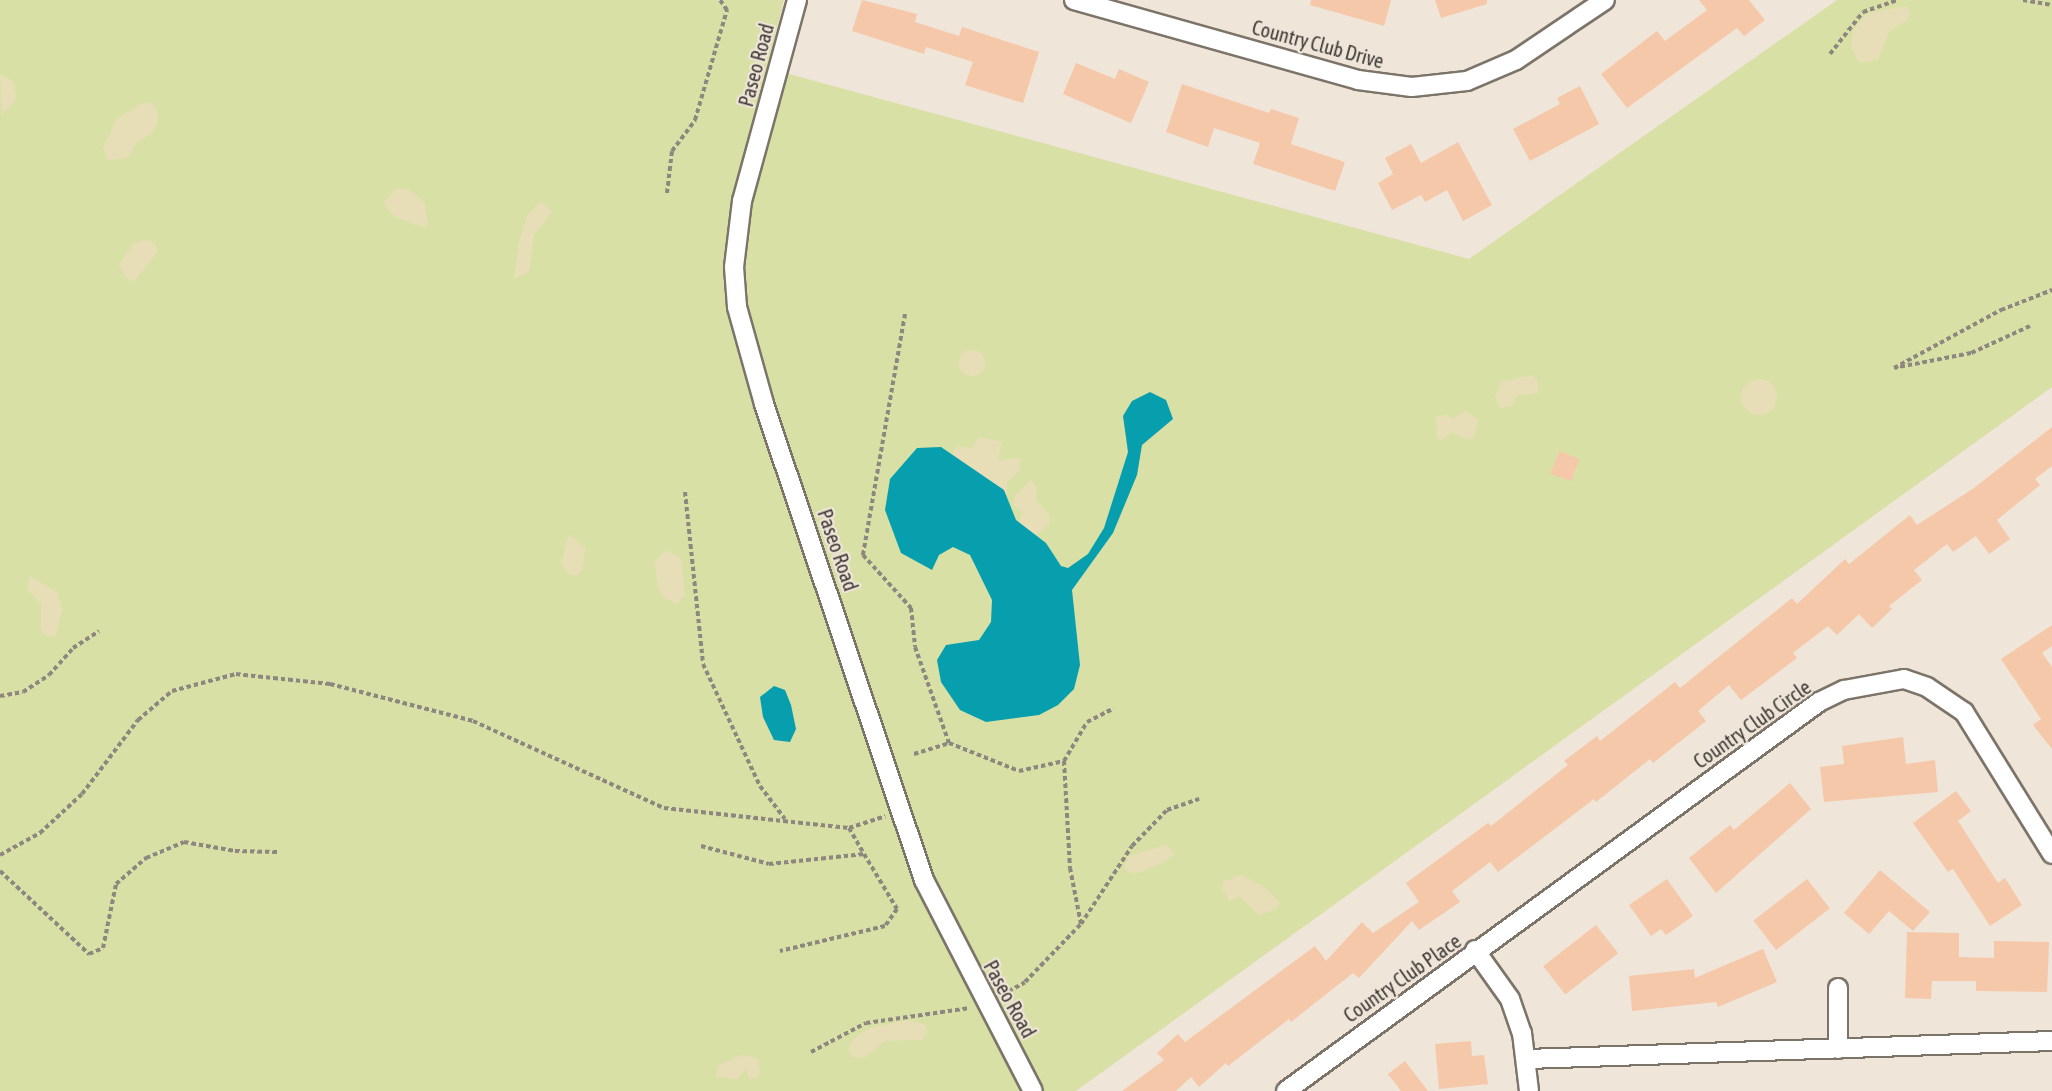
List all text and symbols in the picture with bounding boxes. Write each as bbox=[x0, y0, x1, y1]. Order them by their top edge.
street label: Country Club Drive bbox=[1250, 15, 1386, 73]
street label: Paseo Road bbox=[733, 21, 779, 109]
street label: Paseo Road bbox=[813, 506, 863, 594]
street label: Country Club Circle bbox=[1689, 675, 1815, 773]
street label: Country Club Place bbox=[1339, 929, 1465, 1027]
street label: Paseo Road bbox=[979, 956, 1041, 1042]

